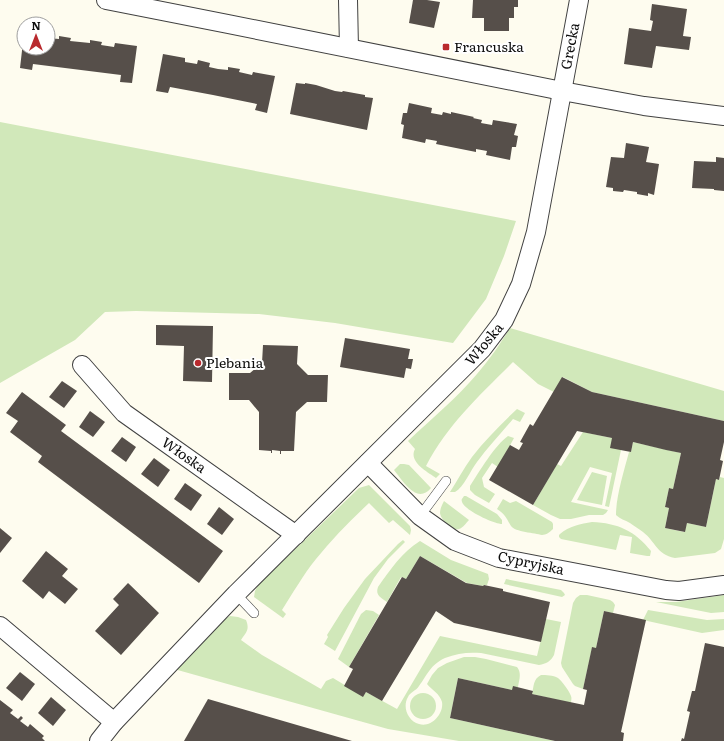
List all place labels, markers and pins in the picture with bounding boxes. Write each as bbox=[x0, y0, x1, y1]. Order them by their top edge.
place label: Francuska bbox=[454, 36, 524, 56]
marker: Francuska bbox=[441, 42, 451, 52]
place label: Plebania bbox=[206, 352, 264, 372]
marker: Plebania bbox=[193, 358, 203, 368]

